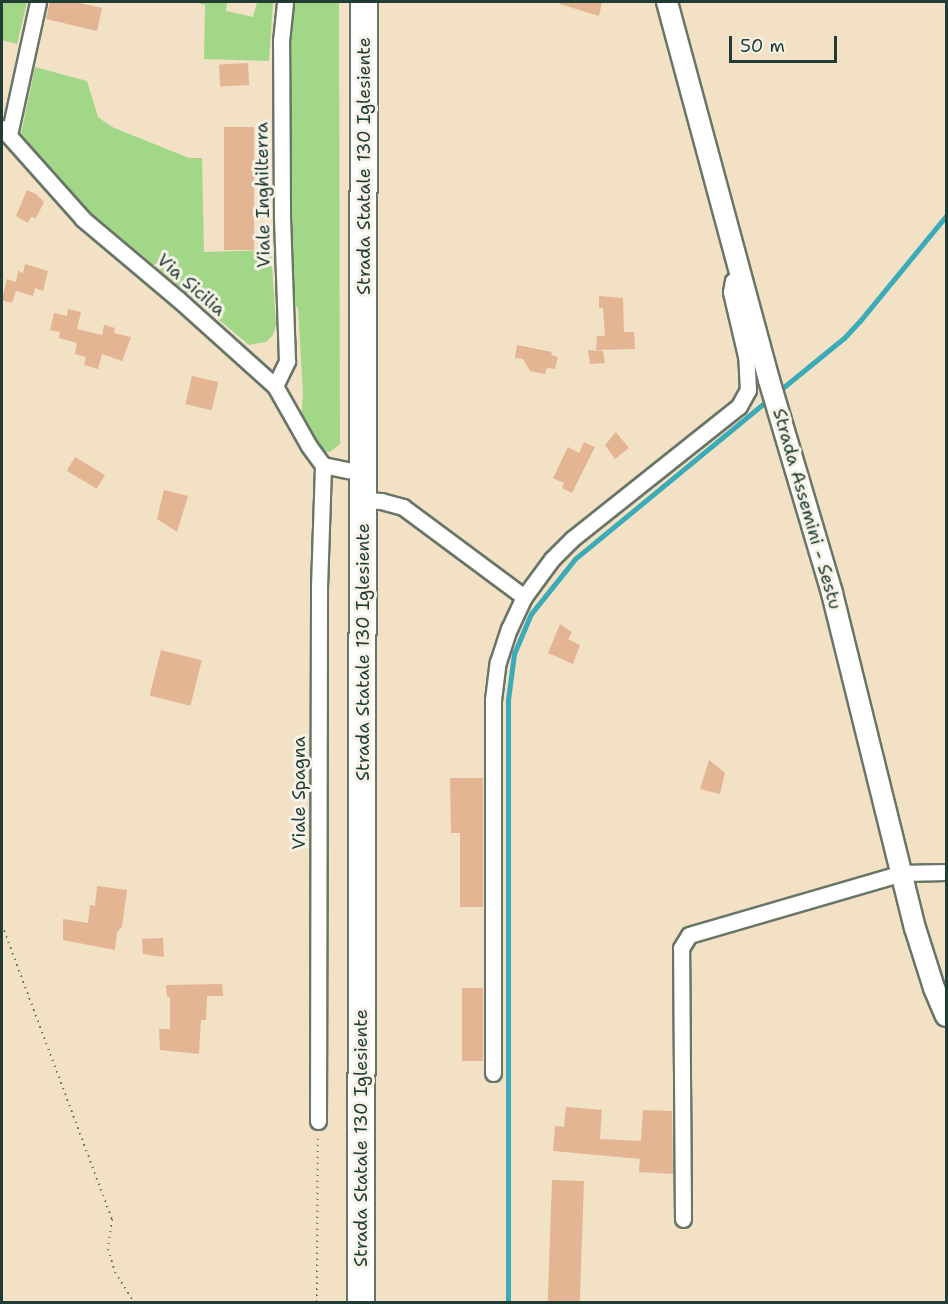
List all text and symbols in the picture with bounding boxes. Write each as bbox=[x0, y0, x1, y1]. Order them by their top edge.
scale bar bbox=[732, 24, 840, 62]
text: 50 m bbox=[740, 34, 785, 58]
street label: Strada Statale 130 Iglesiente bbox=[353, 37, 375, 295]
street label: Viale Inghilterra bbox=[251, 122, 275, 268]
street label: Via Sicilia bbox=[152, 249, 230, 321]
street label: Strada Assemini - Sestu bbox=[768, 406, 846, 612]
street label: Strada Statale 130 Iglesiente bbox=[352, 523, 374, 781]
street label: Viale Spagna bbox=[288, 736, 310, 850]
street label: Strada Statale 130 Iglesiente bbox=[350, 1009, 372, 1267]

